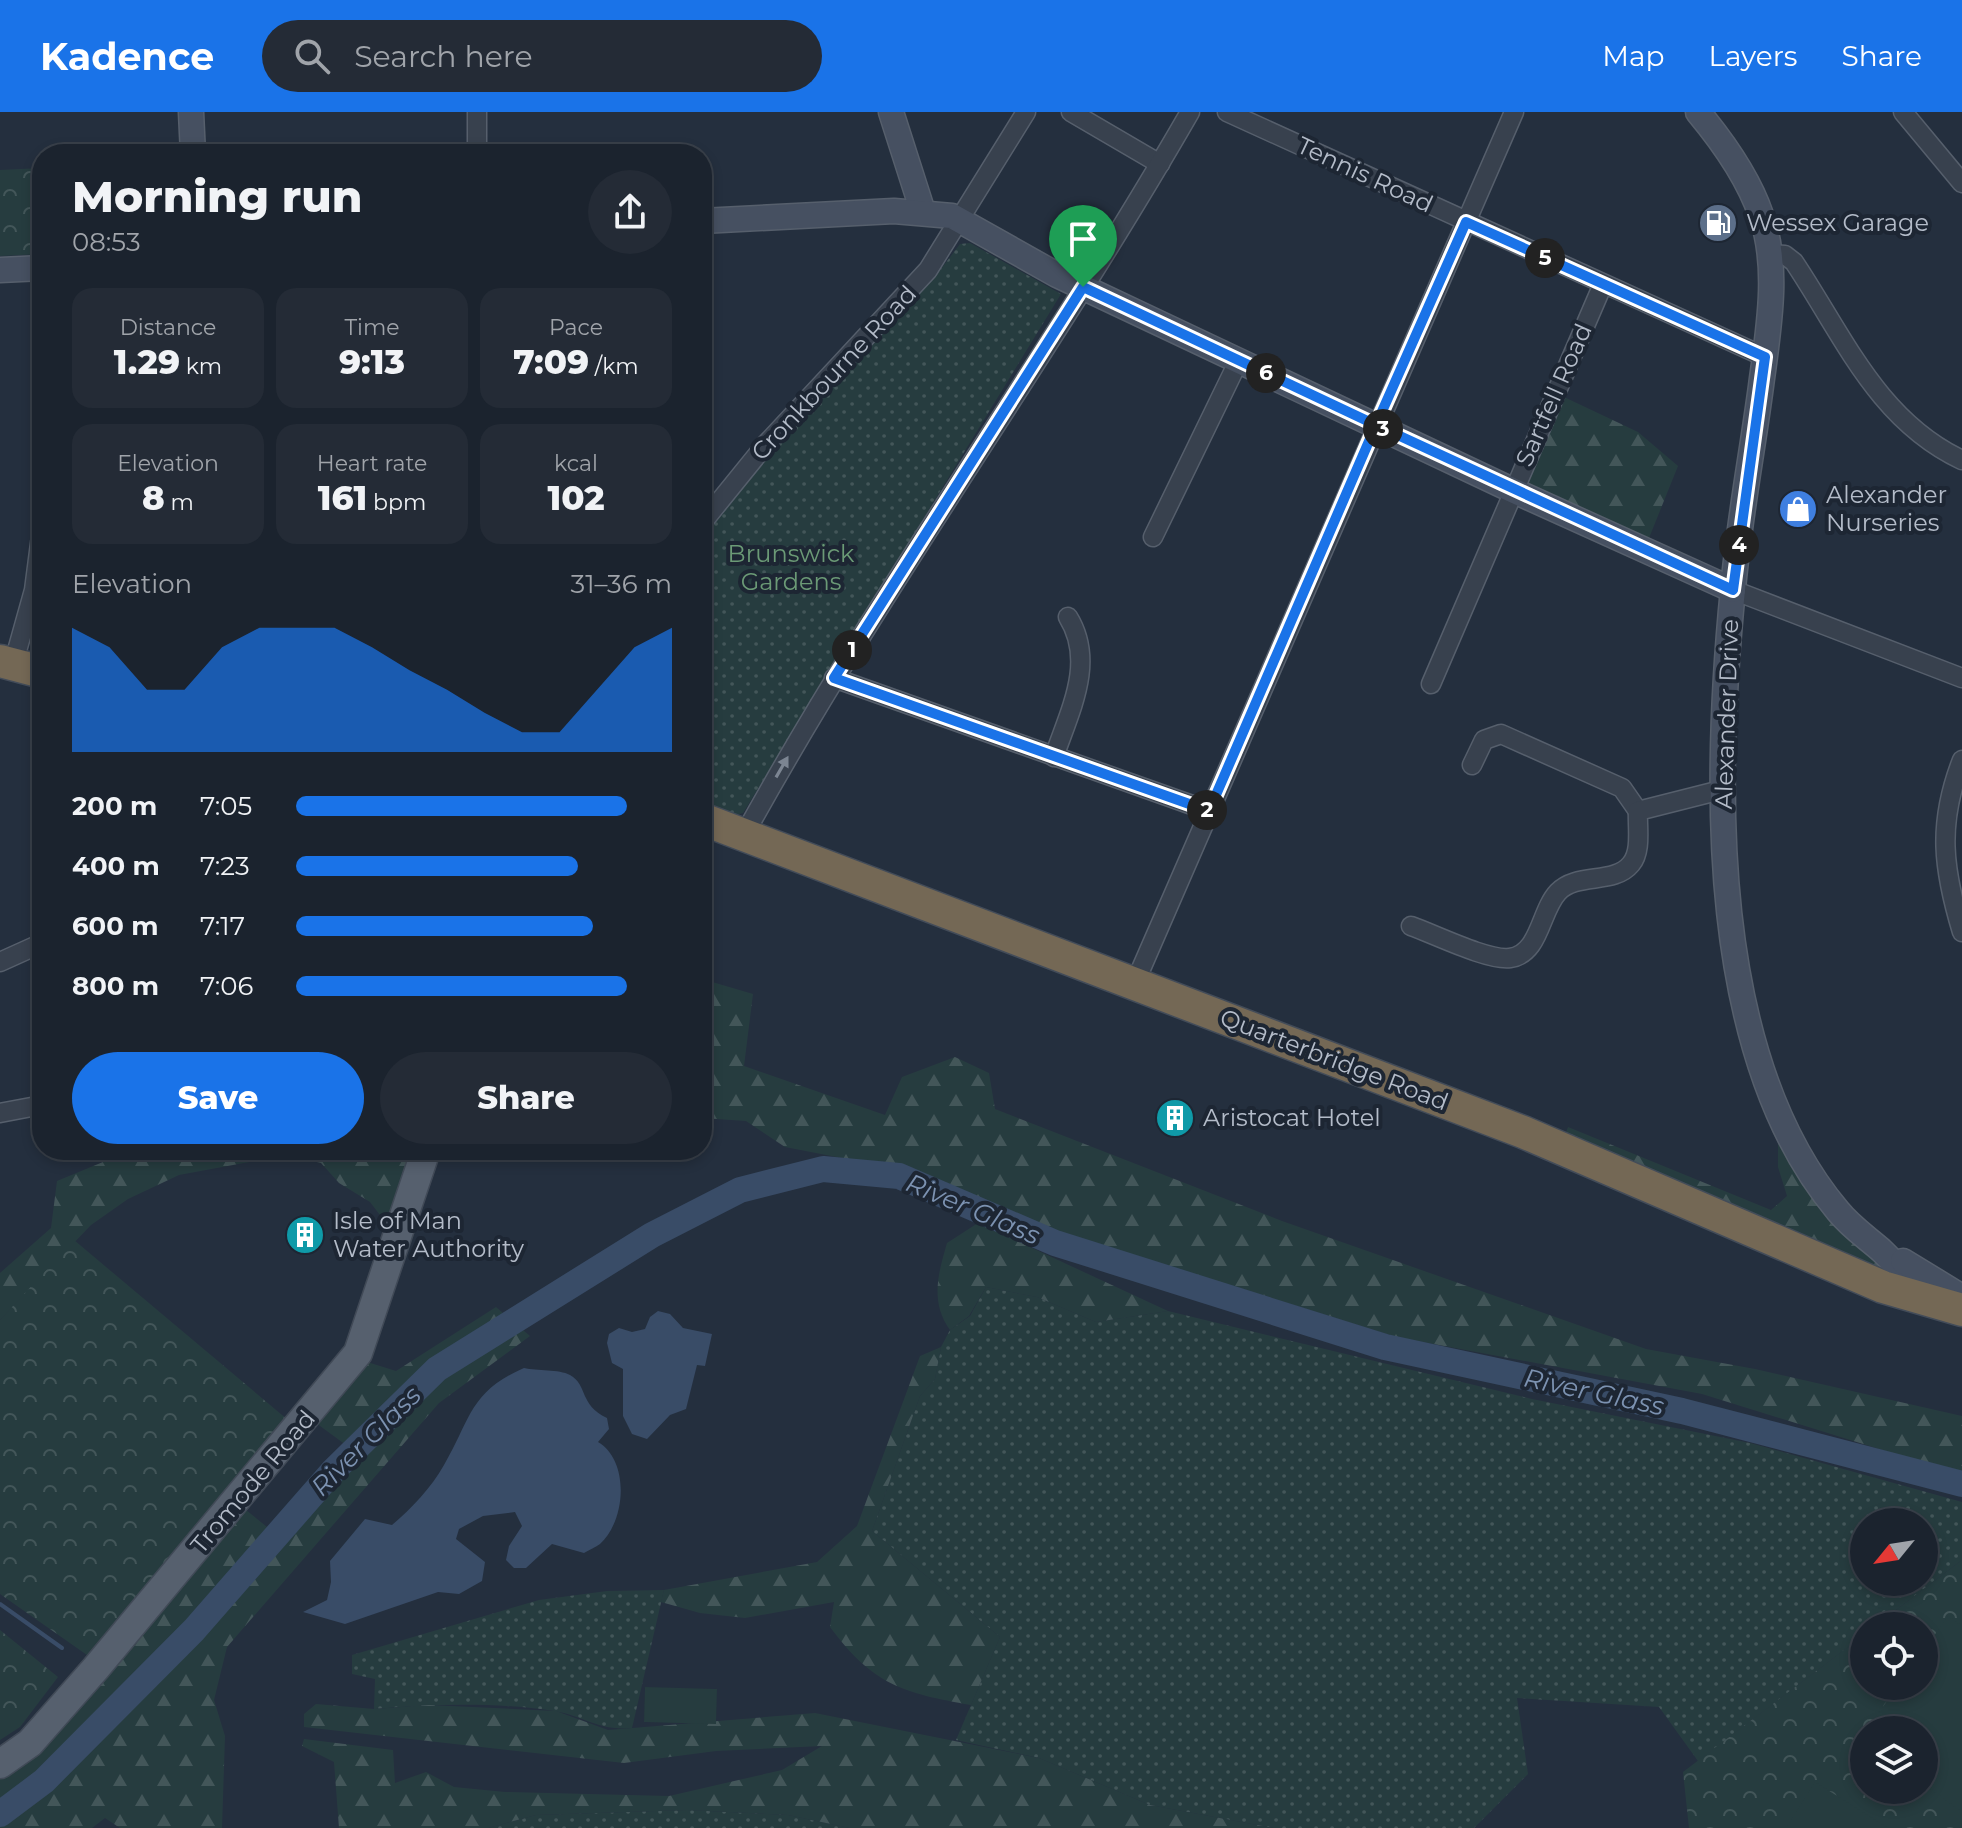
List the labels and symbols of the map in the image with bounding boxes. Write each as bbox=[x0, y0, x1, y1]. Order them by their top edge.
street label: Tennis Road bbox=[1293, 130, 1438, 219]
fuel station icon: Wessex Garage bbox=[1697, 202, 1739, 244]
pin bbox=[1049, 205, 1117, 287]
place label: Wessex Garage bbox=[1746, 208, 1929, 237]
pin: 5 bbox=[1525, 238, 1565, 278]
street label: Cronkbourne Road bbox=[745, 279, 922, 466]
street label: Sartfell Road bbox=[1509, 319, 1598, 471]
pin: 6 bbox=[1246, 353, 1286, 393]
pin: 3 bbox=[1363, 409, 1403, 449]
place label: Alexander Nurseries bbox=[1826, 480, 1947, 537]
shop icon: Alexander Nurseries bbox=[1777, 488, 1819, 530]
pin: 4 bbox=[1719, 525, 1759, 565]
park label: Brunswick Gardens bbox=[728, 539, 855, 596]
street label: Alexander Drive bbox=[1709, 618, 1744, 810]
pin: 1 bbox=[832, 630, 872, 670]
one-way arrow bbox=[775, 756, 789, 778]
pin: 2 bbox=[1187, 790, 1227, 830]
street label: Quarterbridge Road bbox=[1216, 1003, 1452, 1116]
building icon: Aristocat Hotel bbox=[1154, 1097, 1196, 1139]
place label: Aristocat Hotel bbox=[1203, 1103, 1381, 1132]
water label: River Glass bbox=[901, 1166, 1045, 1252]
place label: Isle of Man Water Authority bbox=[333, 1206, 524, 1263]
building icon: Isle of Man Water Authority bbox=[284, 1214, 326, 1256]
water label: River Glass bbox=[1521, 1362, 1667, 1423]
water label: River Glass bbox=[304, 1379, 428, 1503]
street label: Tromode Road bbox=[184, 1404, 321, 1559]
north arrow bbox=[1850, 1508, 1938, 1596]

